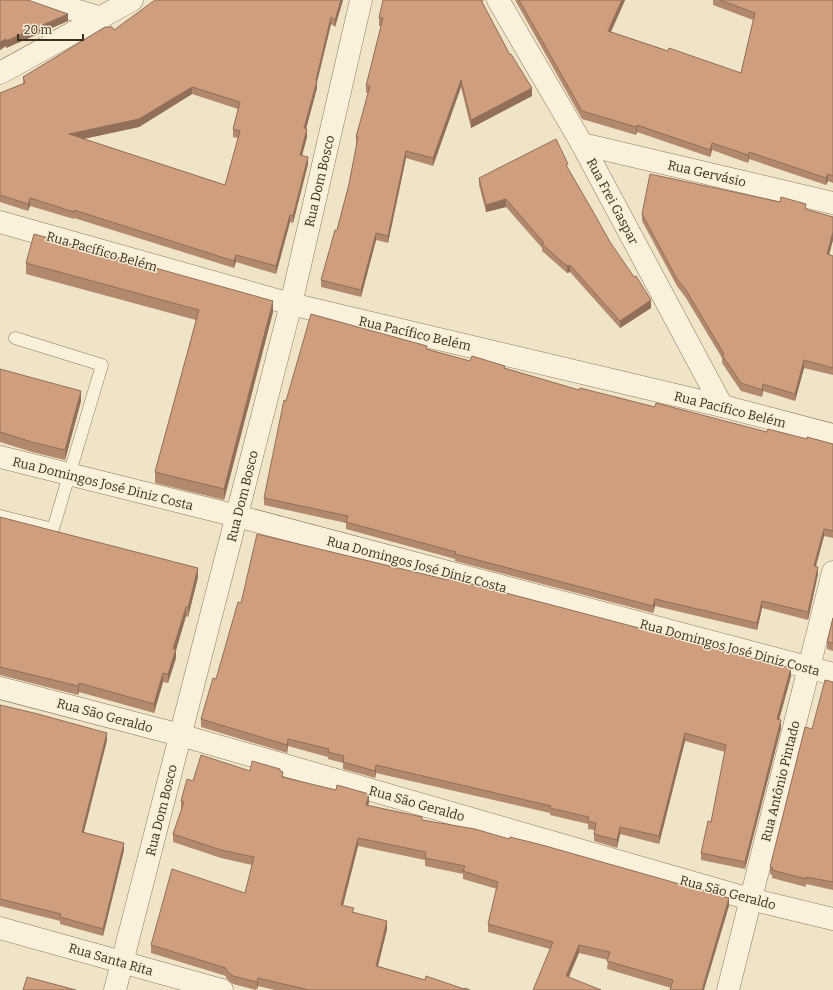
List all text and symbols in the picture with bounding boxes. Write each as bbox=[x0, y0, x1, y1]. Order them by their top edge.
scale bar bbox=[18, 16, 83, 42]
text: 20 m bbox=[24, 23, 53, 37]
street label: Rua Dom Bosco bbox=[302, 134, 337, 228]
street label: Rua Frei Gaspar bbox=[583, 156, 642, 247]
street label: Rua Gervásio bbox=[666, 157, 747, 190]
street label: Rua Pacífico Belém bbox=[45, 228, 160, 275]
street label: Rua Pacífico Belém bbox=[357, 313, 473, 354]
street label: Rua Pacífico Belém bbox=[672, 388, 788, 431]
street label: Rua Dom Bosco bbox=[224, 449, 261, 543]
street label: Rua Domingos José Diniz Costa bbox=[11, 454, 195, 513]
street label: Rua Domingos José Diniz Costa bbox=[325, 533, 508, 596]
street label: Rua Domingos José Diniz Costa bbox=[638, 616, 821, 679]
street label: Rua São Geraldo bbox=[55, 695, 155, 736]
street label: Rua Antônio Pintado bbox=[758, 719, 803, 843]
street label: Rua Dom Bosco bbox=[143, 763, 180, 857]
street label: Rua São Geraldo bbox=[367, 783, 466, 824]
street label: Rua São Geraldo bbox=[678, 872, 778, 913]
street label: Rua Santa Rita bbox=[67, 940, 155, 979]

